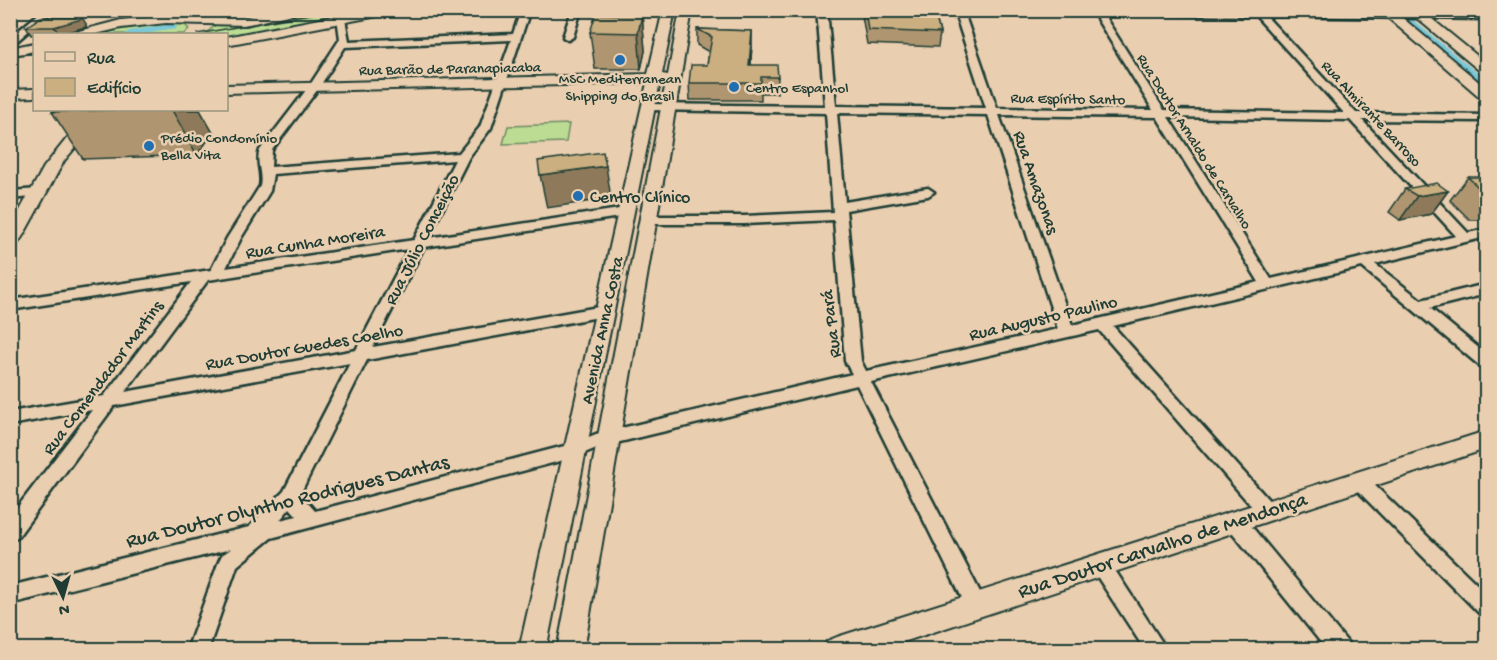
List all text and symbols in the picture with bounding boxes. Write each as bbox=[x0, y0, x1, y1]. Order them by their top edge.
legend bbox=[33, 33, 228, 111]
text: Rua bbox=[87, 49, 116, 70]
street label: Rua Doutor Arnaldo de Carvalho bbox=[1132, 51, 1255, 233]
marker: MSC Mediterranean Shipping do Brasil bbox=[613, 53, 627, 67]
street label: Rua Almirante Barroso bbox=[1317, 57, 1425, 171]
street label: Rua Barão de Paranapiacaba bbox=[359, 59, 542, 81]
place label: MSC Mediterranean Shipping do Brasil bbox=[559, 71, 681, 106]
text: Edifício bbox=[87, 79, 141, 100]
marker: Centro Espanhol bbox=[727, 80, 741, 94]
place label: Centro Espanhol bbox=[746, 80, 849, 98]
street label: Rua Espírito Santo bbox=[1011, 90, 1126, 110]
street label: Rua Amazonas bbox=[1007, 128, 1063, 239]
place label: Prédio Condomínio Bella Vita bbox=[160, 130, 278, 165]
marker: Prédio Condomínio Bella Vita bbox=[142, 139, 156, 153]
street label: Rua Júlio Conceição bbox=[381, 171, 465, 309]
place label: Centro Clínico bbox=[590, 188, 690, 209]
marker: Centro Clínico bbox=[571, 189, 585, 203]
street label: Rua Cunha Moreira bbox=[244, 222, 387, 265]
street label: Avenida Anna Costa bbox=[578, 254, 630, 406]
street label: Rua Pará bbox=[818, 287, 847, 359]
street label: Rua Augusto Paulino bbox=[967, 292, 1120, 347]
street label: Rua Comendador Martins bbox=[39, 296, 170, 460]
street label: Rua Doutor Guedes Coelho bbox=[204, 321, 405, 376]
street label: Rua Doutor Olyntho Rodrigues Dantas bbox=[124, 451, 453, 556]
street label: Rua Doutor Carvalho de Mendonça bbox=[1015, 488, 1312, 606]
north arrow bbox=[33, 567, 93, 627]
text: N bbox=[57, 599, 70, 618]

